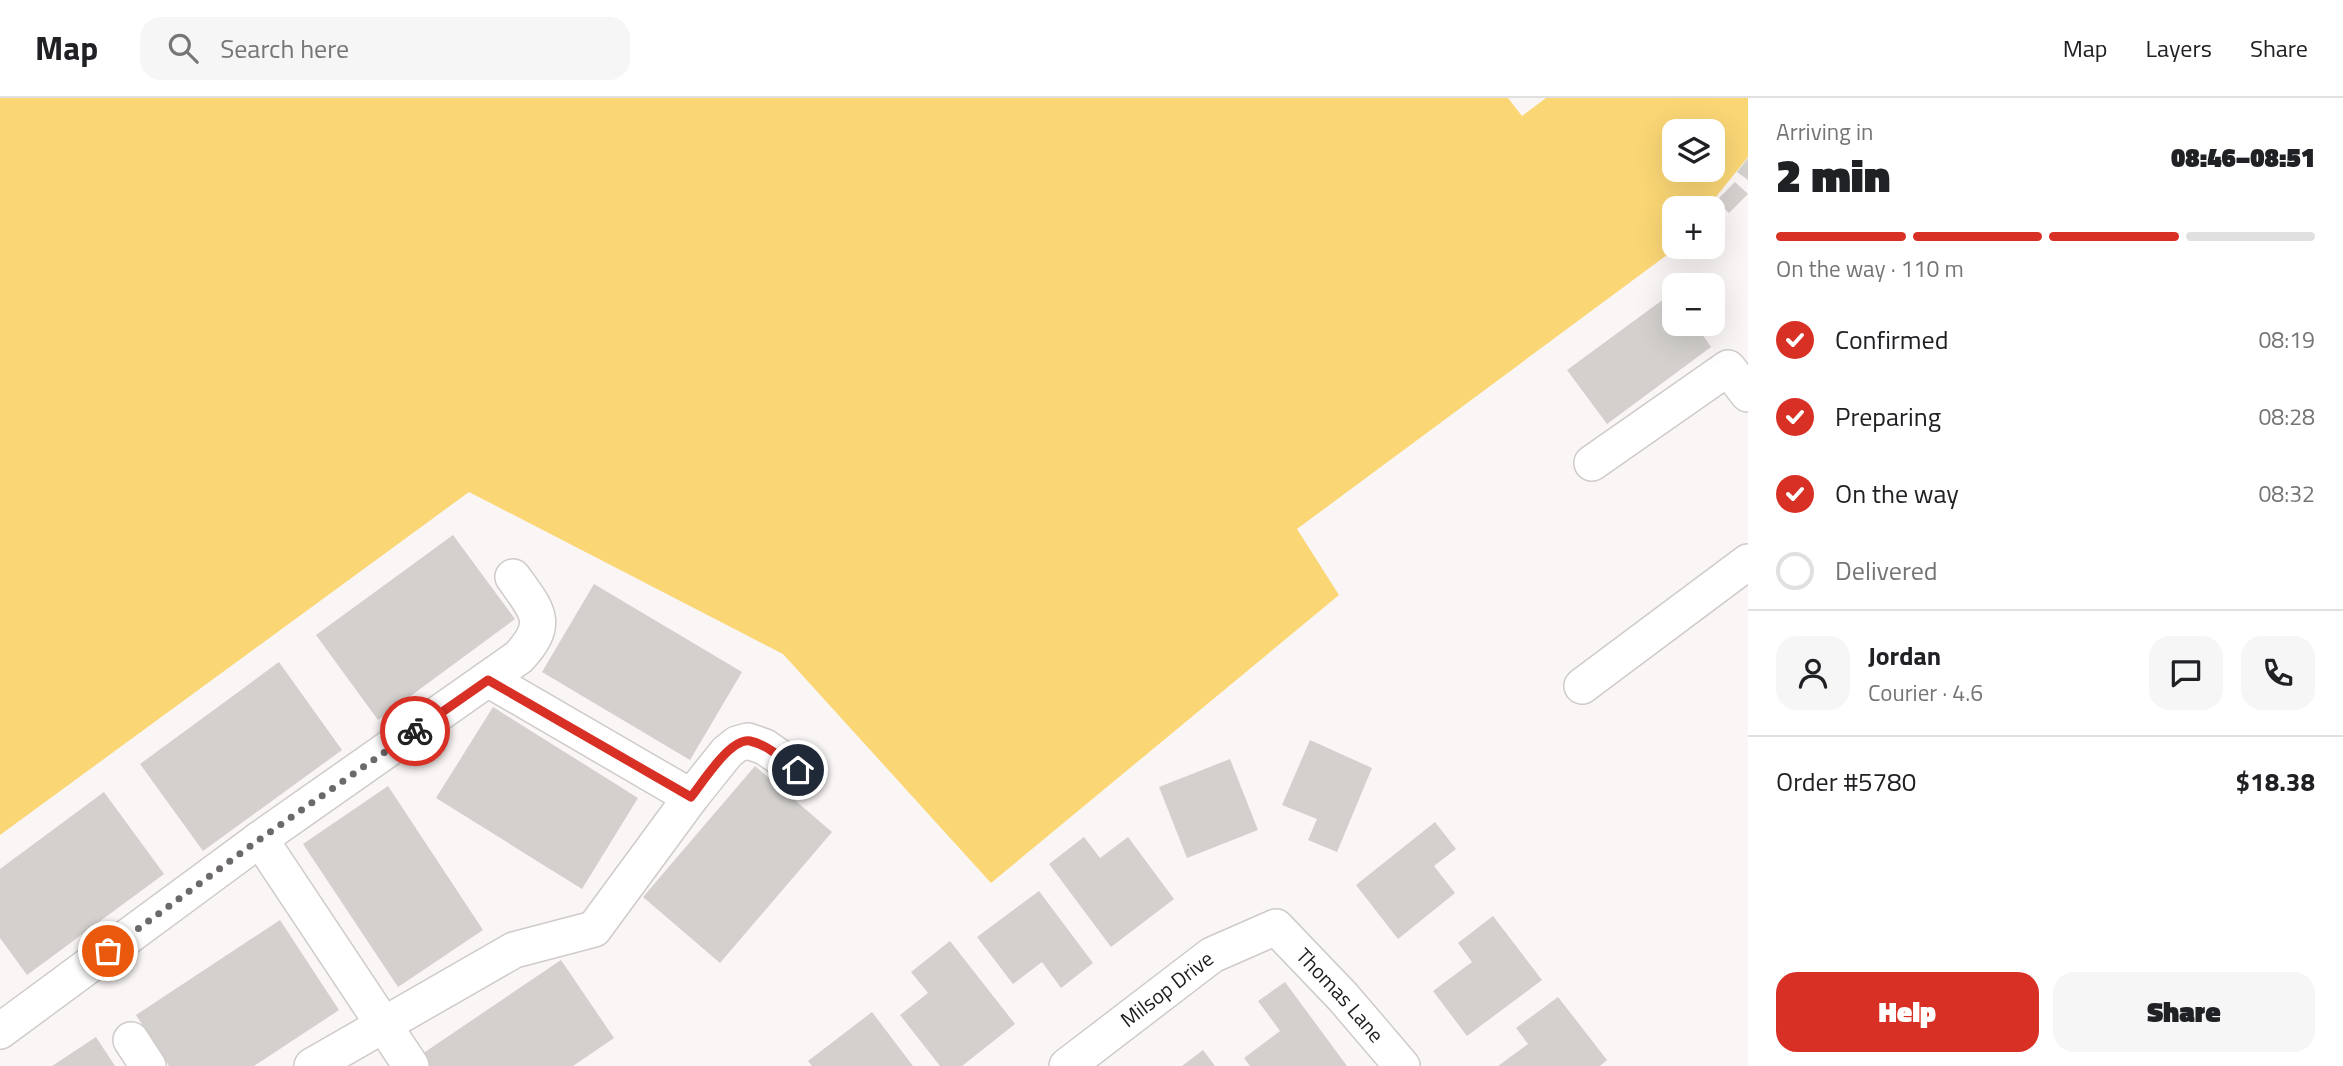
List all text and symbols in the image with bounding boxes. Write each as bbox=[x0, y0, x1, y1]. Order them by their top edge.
search box bbox=[140, 17, 630, 80]
text: Map bbox=[35, 23, 98, 73]
icon: search bbox=[164, 29, 202, 67]
text: Search here bbox=[220, 29, 349, 68]
text: Map bbox=[2063, 30, 2108, 66]
text: Layers bbox=[2146, 30, 2212, 66]
text: Share bbox=[2250, 30, 2308, 66]
text: Arriving in bbox=[1776, 114, 1873, 149]
map controls bbox=[1662, 119, 1725, 336]
button: layers bbox=[1662, 119, 1725, 182]
text: 08:46–08:51 bbox=[2171, 138, 2315, 177]
text: 2 min bbox=[1776, 140, 1890, 210]
button: + bbox=[1662, 196, 1725, 259]
text: On the way · 110 m bbox=[1776, 251, 1964, 286]
button: − bbox=[1662, 273, 1725, 336]
text: Confirmed bbox=[1835, 320, 1949, 359]
icon: check bbox=[1776, 321, 1814, 359]
text: 08:19 bbox=[2258, 322, 2315, 357]
text: Preparing bbox=[1835, 397, 1941, 436]
icon: check bbox=[1776, 398, 1814, 436]
text: 08:28 bbox=[2258, 399, 2315, 434]
text: On the way bbox=[1835, 474, 1959, 513]
icon: check bbox=[1776, 475, 1814, 513]
text: 08:32 bbox=[2258, 476, 2315, 511]
text: Delivered bbox=[1835, 551, 1938, 590]
button: person bbox=[1776, 636, 1850, 710]
text: Jordan bbox=[1868, 636, 1941, 675]
button: chat bbox=[2149, 636, 2223, 710]
button: phone bbox=[2241, 636, 2315, 710]
text: Courier · 4.6 bbox=[1868, 675, 1983, 710]
courier bbox=[380, 696, 450, 766]
icon: bike bbox=[396, 712, 434, 750]
pin bbox=[768, 740, 828, 800]
icon: home bbox=[779, 751, 817, 789]
text: Order #5780 bbox=[1776, 762, 1916, 801]
text: $18.38 bbox=[2236, 762, 2315, 801]
pin bbox=[78, 921, 138, 981]
icon: bag bbox=[89, 932, 127, 970]
street label: Thomas Lane bbox=[1289, 940, 1392, 1049]
street label: Milsop Drive bbox=[1113, 943, 1220, 1035]
button: Help bbox=[1776, 972, 2039, 1052]
button: Share bbox=[2053, 972, 2315, 1052]

